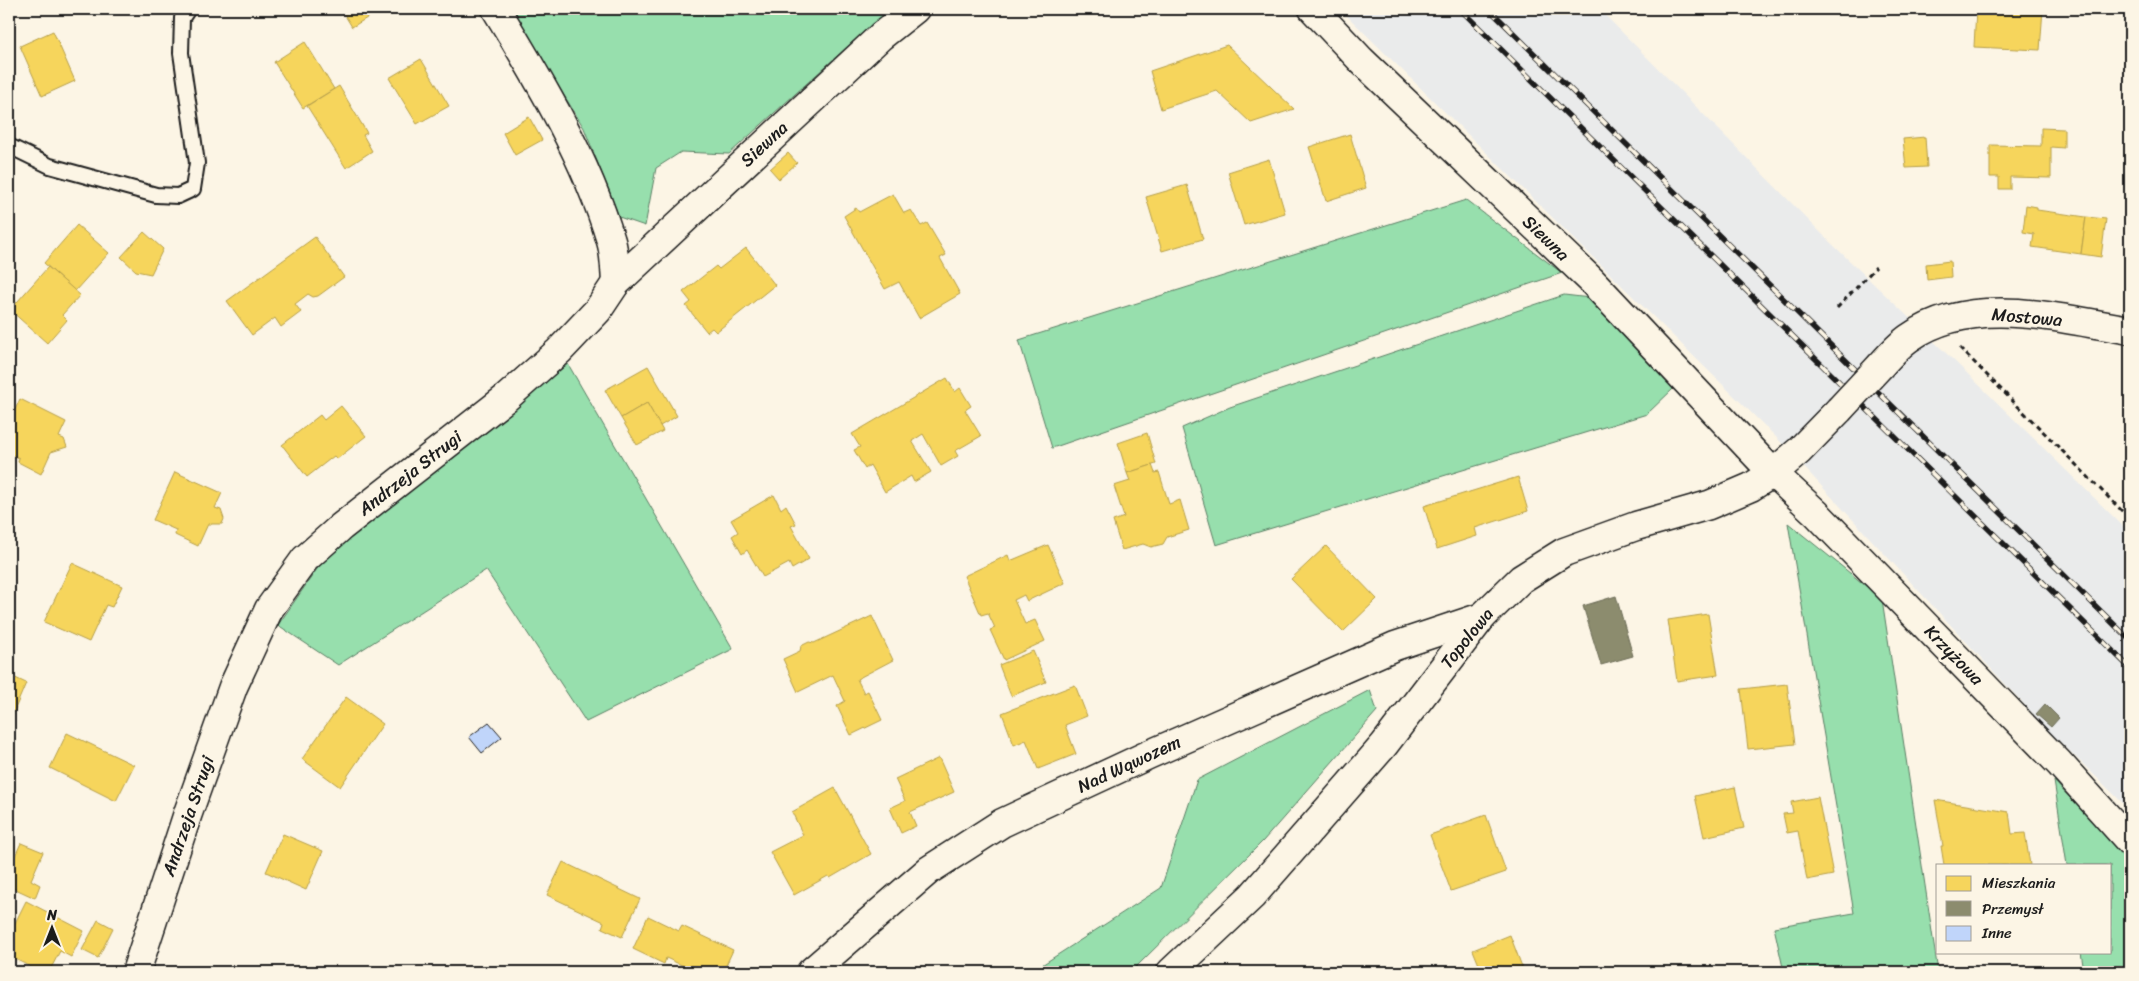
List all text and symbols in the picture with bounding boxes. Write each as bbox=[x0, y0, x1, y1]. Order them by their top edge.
street label: Siewna bbox=[732, 113, 796, 175]
street label: Siewna bbox=[1514, 207, 1578, 269]
street label: Mostowa bbox=[1990, 298, 2064, 336]
street label: Andrzeja Strugi bbox=[350, 421, 470, 525]
street label: Topolowa bbox=[1432, 600, 1502, 676]
street label: Krzyżowa bbox=[1916, 617, 1992, 694]
street label: Nad Wąwozem bbox=[1072, 726, 1186, 802]
street label: Andrzeja Strugi bbox=[152, 751, 224, 881]
legend bbox=[1936, 864, 2112, 954]
text: Mieszkania bbox=[1982, 870, 2056, 896]
text: Przemysł bbox=[1982, 896, 2044, 922]
text: N bbox=[46, 903, 57, 928]
north arrow bbox=[28, 904, 78, 954]
text: Inne bbox=[1981, 920, 2012, 946]

